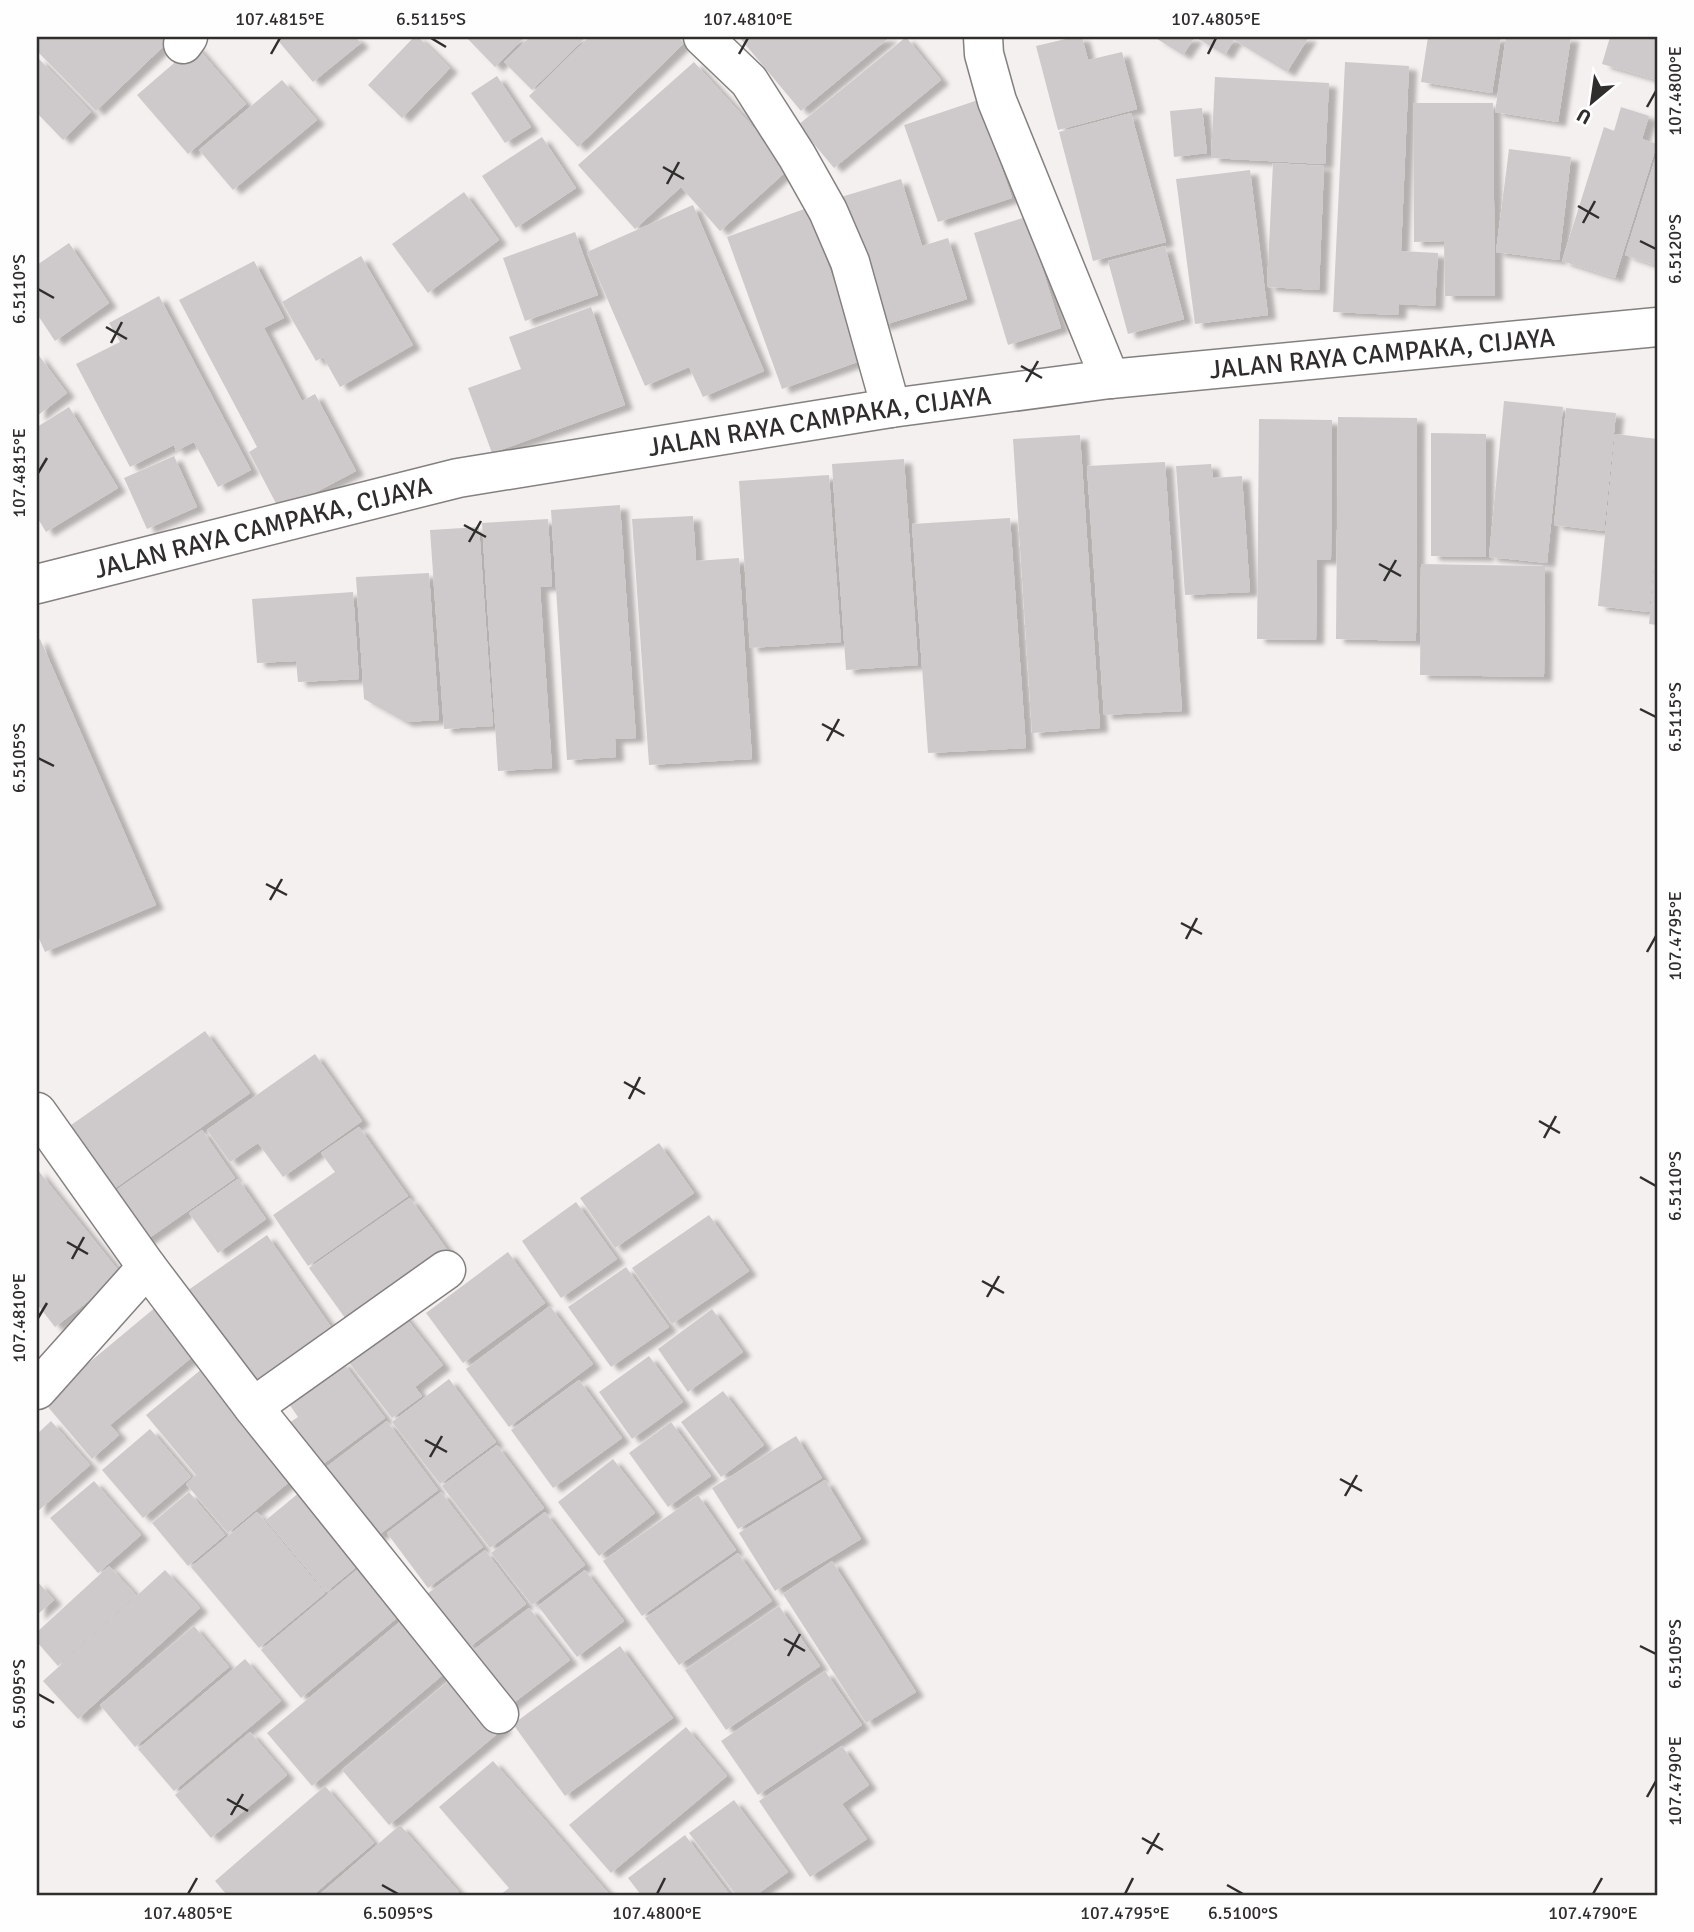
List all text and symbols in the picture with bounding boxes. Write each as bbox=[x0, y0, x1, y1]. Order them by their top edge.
text: 107.4815°E bbox=[235, 8, 325, 30]
text: 6.5115°S bbox=[396, 8, 466, 30]
text: 107.4810°E bbox=[703, 8, 793, 30]
text: 107.4805°E bbox=[1171, 8, 1261, 30]
text: 107.4800°E bbox=[1664, 46, 1686, 136]
north arrow bbox=[1558, 66, 1628, 136]
text: U bbox=[1573, 102, 1596, 130]
text: 6.5120°S bbox=[1664, 214, 1686, 284]
text: 6.5110°S bbox=[8, 254, 30, 324]
street label: JALAN RAYA CAMPAKA, CIJAYA bbox=[1208, 322, 1556, 386]
street label: JALAN RAYA CAMPAKA, CIJAYA bbox=[646, 380, 993, 464]
text: 107.4815°E bbox=[8, 428, 30, 518]
street label: JALAN RAYA CAMPAKA, CIJAYA bbox=[91, 470, 435, 586]
text: 6.5115°S bbox=[1664, 682, 1686, 752]
text: 6.5105°S bbox=[8, 723, 30, 793]
text: 107.4795°E bbox=[1664, 891, 1686, 981]
text: 6.5110°S bbox=[1664, 1151, 1686, 1221]
text: 107.4810°E bbox=[8, 1273, 30, 1363]
text: 6.5105°S bbox=[1664, 1619, 1686, 1689]
text: 6.5095°S bbox=[8, 1659, 30, 1729]
text: 107.4790°E bbox=[1664, 1736, 1686, 1826]
text: 107.4805°E bbox=[143, 1902, 233, 1924]
text: 6.5095°S bbox=[363, 1902, 433, 1924]
text: 107.4800°E bbox=[612, 1902, 702, 1924]
text: 107.4795°E bbox=[1080, 1902, 1170, 1924]
text: 6.5100°S bbox=[1208, 1902, 1278, 1924]
text: 107.4790°E bbox=[1548, 1902, 1638, 1924]

